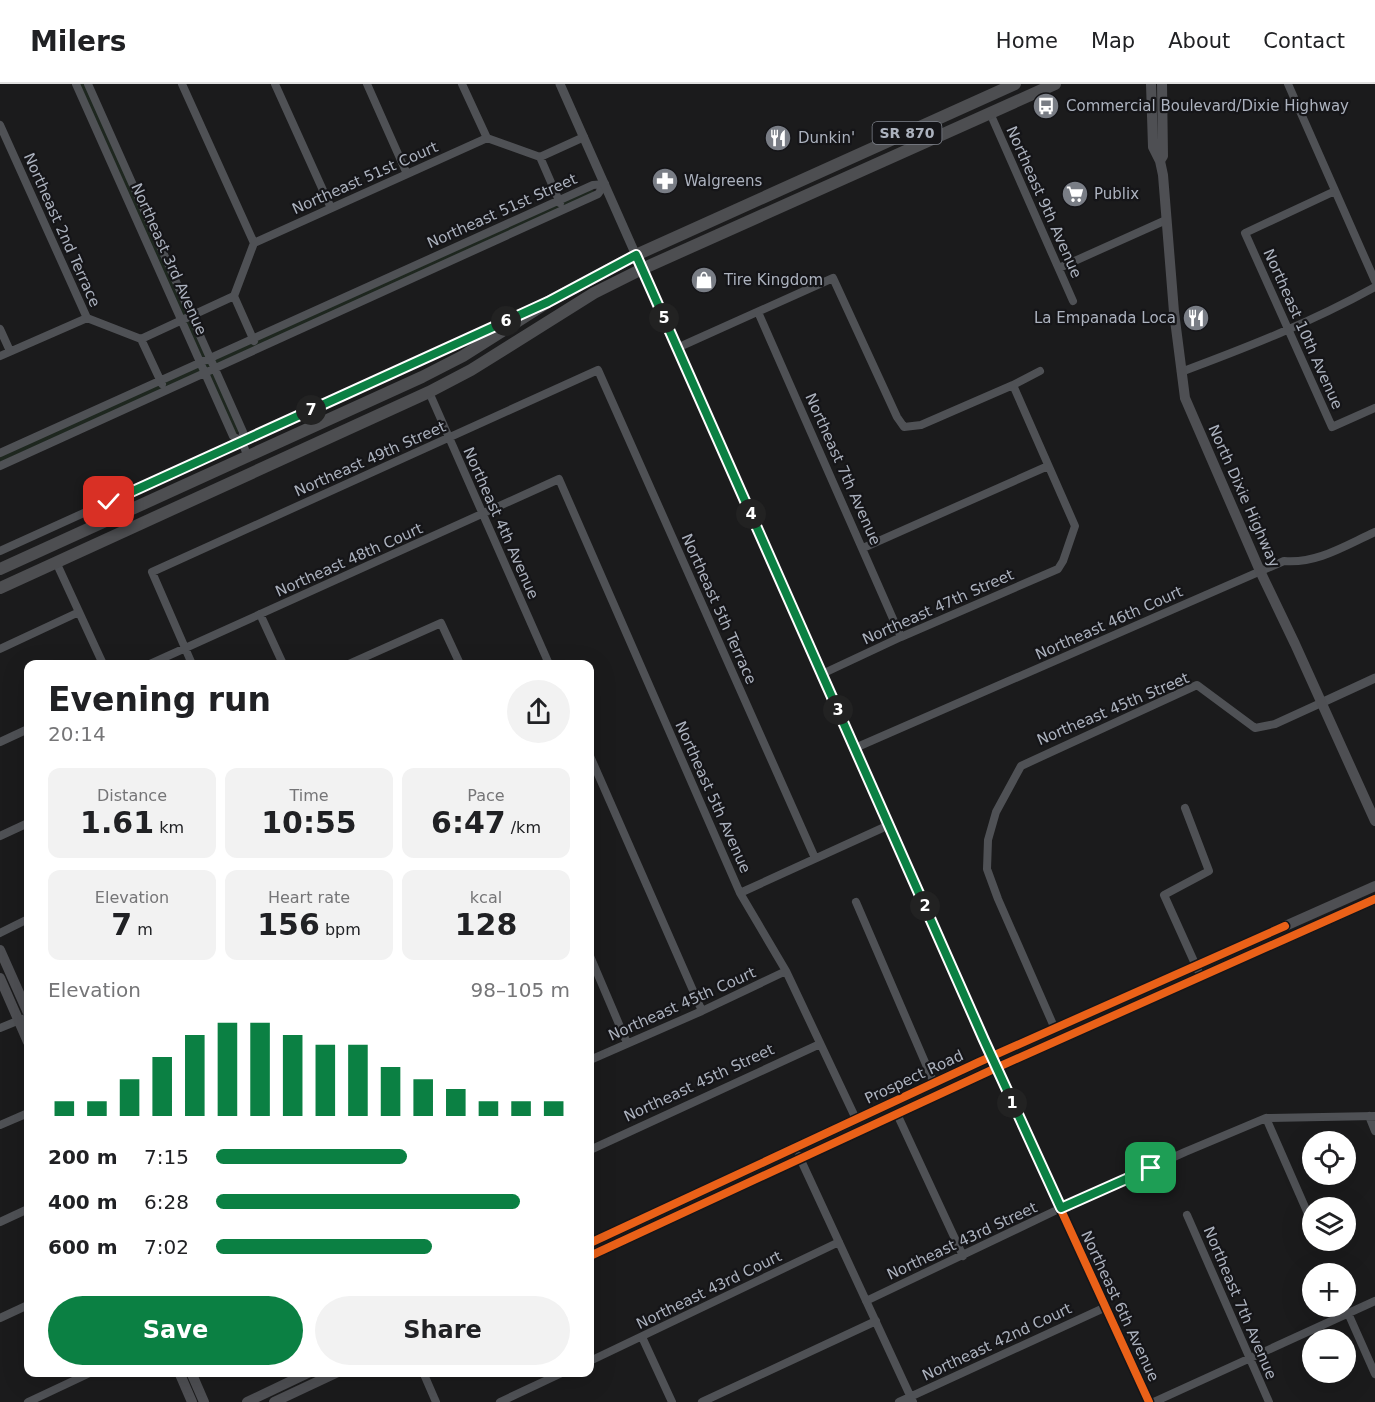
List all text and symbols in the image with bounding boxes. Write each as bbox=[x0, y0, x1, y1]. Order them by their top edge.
text: Milers bbox=[30, 25, 127, 58]
text: Home bbox=[996, 29, 1058, 53]
text: Map bbox=[1091, 29, 1135, 53]
text: About bbox=[1168, 29, 1230, 53]
text: Contact bbox=[1263, 29, 1345, 53]
bus stop icon: Commercial Boulevard/Dixie Highway bbox=[1031, 91, 1061, 121]
place label: Commercial Boulevard/Dixie Highway bbox=[1066, 97, 1349, 115]
road number: SR 870 bbox=[872, 122, 942, 144]
restaurant icon: Dunkin' bbox=[763, 123, 793, 153]
street label: Northeast 9th Avenue bbox=[1002, 123, 1086, 281]
place label: Dunkin' bbox=[798, 129, 855, 147]
street label: Northeast 51st Court bbox=[289, 138, 441, 218]
street label: Northeast 2nd Terrace bbox=[20, 150, 104, 310]
pharmacy icon: Walgreens bbox=[650, 166, 680, 196]
street label: Northeast 51st Street bbox=[424, 170, 580, 252]
place label: Walgreens bbox=[684, 172, 763, 190]
supermarket icon: Publix bbox=[1060, 179, 1090, 209]
street label: Northeast 3rd Avenue bbox=[127, 180, 211, 338]
place label: Publix bbox=[1094, 185, 1139, 203]
street label: Northeast 10th Avenue bbox=[1259, 246, 1347, 412]
shop icon: Tire Kingdom bbox=[689, 265, 719, 295]
place label: Tire Kingdom bbox=[723, 271, 823, 289]
pin: 5 bbox=[649, 303, 679, 333]
restaurant icon: La Empanada Loca bbox=[1181, 303, 1211, 333]
pin: 6 bbox=[491, 306, 521, 336]
text: 5 bbox=[658, 308, 670, 327]
place label: La Empanada Loca bbox=[1034, 309, 1176, 327]
text: 6 bbox=[500, 311, 512, 330]
street label: Northeast 7th Avenue bbox=[801, 390, 885, 548]
pin: 7 bbox=[296, 395, 326, 425]
text: 7 bbox=[305, 400, 317, 419]
street label: Northeast 49th Street bbox=[292, 417, 449, 501]
street label: North Dixie Highway bbox=[1204, 422, 1284, 570]
street label: Northeast 4th Avenue bbox=[459, 444, 543, 602]
pin bbox=[83, 476, 134, 527]
icon: check bbox=[92, 485, 125, 518]
pin: 4 bbox=[736, 499, 766, 529]
text: 4 bbox=[745, 504, 757, 523]
street label: Northeast 48th Court bbox=[273, 519, 426, 601]
street label: Northeast 5th Terrace bbox=[678, 531, 760, 687]
street label: Northeast 47th Street bbox=[860, 565, 1017, 649]
street label: Northeast 46th Court bbox=[1033, 582, 1186, 664]
street label: Northeast 45th Street bbox=[1034, 669, 1192, 749]
text: Evening run bbox=[48, 680, 271, 719]
button: share bbox=[507, 680, 570, 743]
pin: 3 bbox=[823, 695, 853, 725]
text: 3 bbox=[832, 700, 844, 719]
street label: Northeast 5th Avenue bbox=[671, 718, 755, 876]
text: 20:14 bbox=[48, 722, 106, 746]
text: Distance bbox=[97, 786, 167, 805]
text: Time bbox=[289, 786, 329, 805]
text: Pace bbox=[467, 786, 505, 805]
text: 1.61 bbox=[80, 805, 154, 840]
text: 10:55 bbox=[261, 805, 357, 840]
text: 6:47 bbox=[431, 805, 506, 840]
text: km bbox=[154, 818, 184, 837]
text: /km bbox=[506, 818, 541, 837]
text: Elevation bbox=[95, 888, 169, 907]
text: Heart rate bbox=[268, 888, 350, 907]
text: kcal bbox=[470, 888, 502, 907]
pin: 2 bbox=[910, 891, 940, 921]
text: 2 bbox=[919, 896, 931, 915]
text: 7 bbox=[111, 907, 132, 942]
text: 156 bbox=[257, 907, 320, 942]
text: 128 bbox=[455, 907, 517, 942]
text: m bbox=[132, 920, 153, 939]
text: bpm bbox=[320, 920, 361, 939]
street label: Northeast 45th Court bbox=[606, 963, 759, 1045]
text: Elevation bbox=[48, 978, 141, 1002]
text: 98–105 m bbox=[471, 978, 570, 1002]
street label: Northeast 45th Street bbox=[621, 1040, 777, 1126]
street label: Prospect Road bbox=[862, 1046, 966, 1108]
pin: 1 bbox=[997, 1088, 1027, 1118]
text: 1 bbox=[1006, 1093, 1018, 1112]
map controls bbox=[1302, 1131, 1356, 1383]
button: locate bbox=[1302, 1131, 1356, 1185]
pin bbox=[1125, 1142, 1176, 1193]
text: 200 m bbox=[48, 1145, 118, 1169]
text: 7:15 bbox=[144, 1145, 189, 1169]
icon: arrive bbox=[1134, 1151, 1167, 1184]
text: 400 m bbox=[48, 1190, 118, 1214]
text: 6:28 bbox=[144, 1190, 189, 1214]
button: layers bbox=[1302, 1197, 1356, 1251]
street label: Northeast 43rd Street bbox=[884, 1198, 1040, 1284]
street label: Northeast 7th Avenue bbox=[1200, 1224, 1280, 1382]
street label: Northeast 6th Avenue bbox=[1077, 1228, 1163, 1384]
text: 600 m bbox=[48, 1235, 118, 1259]
text: 7:02 bbox=[144, 1235, 189, 1259]
street label: Northeast 43rd Court bbox=[633, 1247, 785, 1333]
button: + bbox=[1302, 1263, 1356, 1317]
button: Save bbox=[48, 1296, 303, 1365]
button: Share bbox=[315, 1296, 570, 1365]
street label: Northeast 42nd Court bbox=[919, 1299, 1075, 1385]
button: − bbox=[1302, 1329, 1356, 1383]

